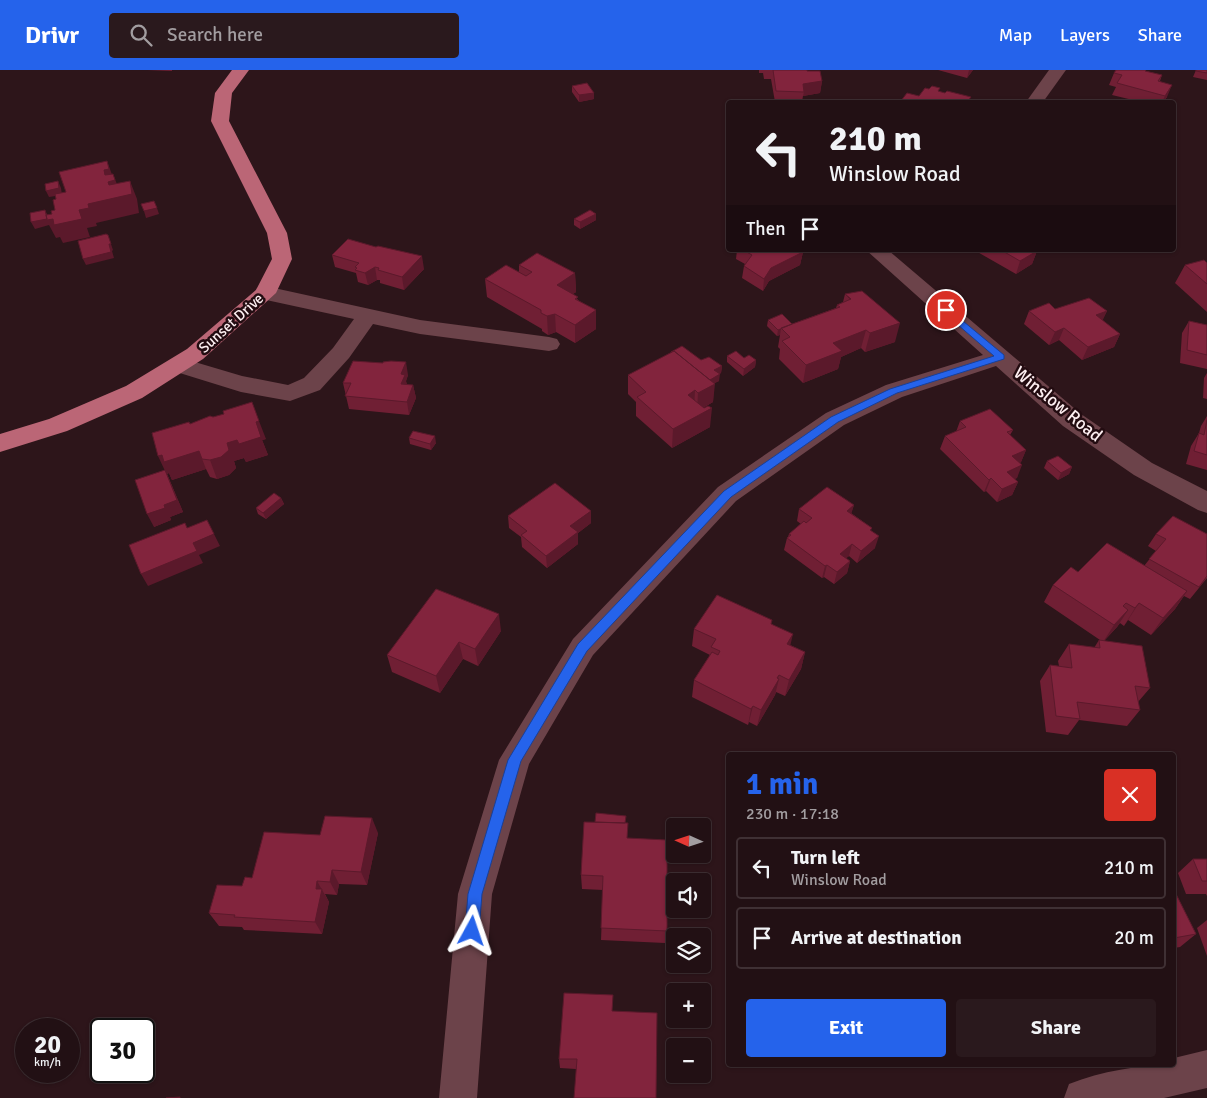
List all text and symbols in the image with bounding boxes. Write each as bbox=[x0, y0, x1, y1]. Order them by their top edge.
search box bbox=[109, 13, 459, 58]
text: Drivr bbox=[25, 20, 79, 50]
icon: search bbox=[127, 21, 155, 49]
text: Search here bbox=[167, 23, 263, 47]
text: Map bbox=[999, 24, 1032, 46]
text: Layers bbox=[1060, 24, 1110, 46]
text: Share bbox=[1138, 24, 1182, 46]
text: 210 m bbox=[829, 117, 922, 160]
icon: left bbox=[746, 120, 811, 185]
text: Winslow Road bbox=[829, 160, 961, 187]
icon: arrive bbox=[796, 215, 824, 243]
text: Then bbox=[746, 217, 786, 241]
street label: Sunset Drive bbox=[195, 289, 267, 357]
pin bbox=[925, 289, 967, 331]
icon: arrive bbox=[932, 296, 960, 324]
street label: Winslow Road bbox=[1009, 362, 1107, 446]
text: 1 min bbox=[746, 766, 818, 803]
button: close bbox=[1104, 769, 1156, 821]
text: 230 m · 17:18 bbox=[746, 804, 839, 824]
north arrow bbox=[666, 818, 711, 862]
map controls bbox=[666, 818, 711, 1083]
text: Turn left bbox=[791, 846, 860, 870]
icon: left bbox=[748, 854, 776, 882]
text: 210 m bbox=[1104, 856, 1154, 880]
text: Winslow Road bbox=[791, 870, 887, 890]
button: sound bbox=[666, 873, 711, 918]
position arrow bbox=[445, 904, 497, 956]
icon: arrive bbox=[748, 924, 776, 952]
text: Arrive at destination bbox=[791, 926, 962, 950]
text: 20 m bbox=[1114, 926, 1154, 950]
button: layers bbox=[666, 928, 711, 973]
button: + bbox=[666, 983, 711, 1028]
button: Exit bbox=[746, 999, 946, 1057]
button: Share bbox=[956, 999, 1156, 1057]
speed limit sign: 30 bbox=[90, 1018, 155, 1083]
text: 20 bbox=[34, 1029, 61, 1060]
button: − bbox=[666, 1038, 711, 1083]
text: km/h bbox=[34, 1055, 61, 1070]

